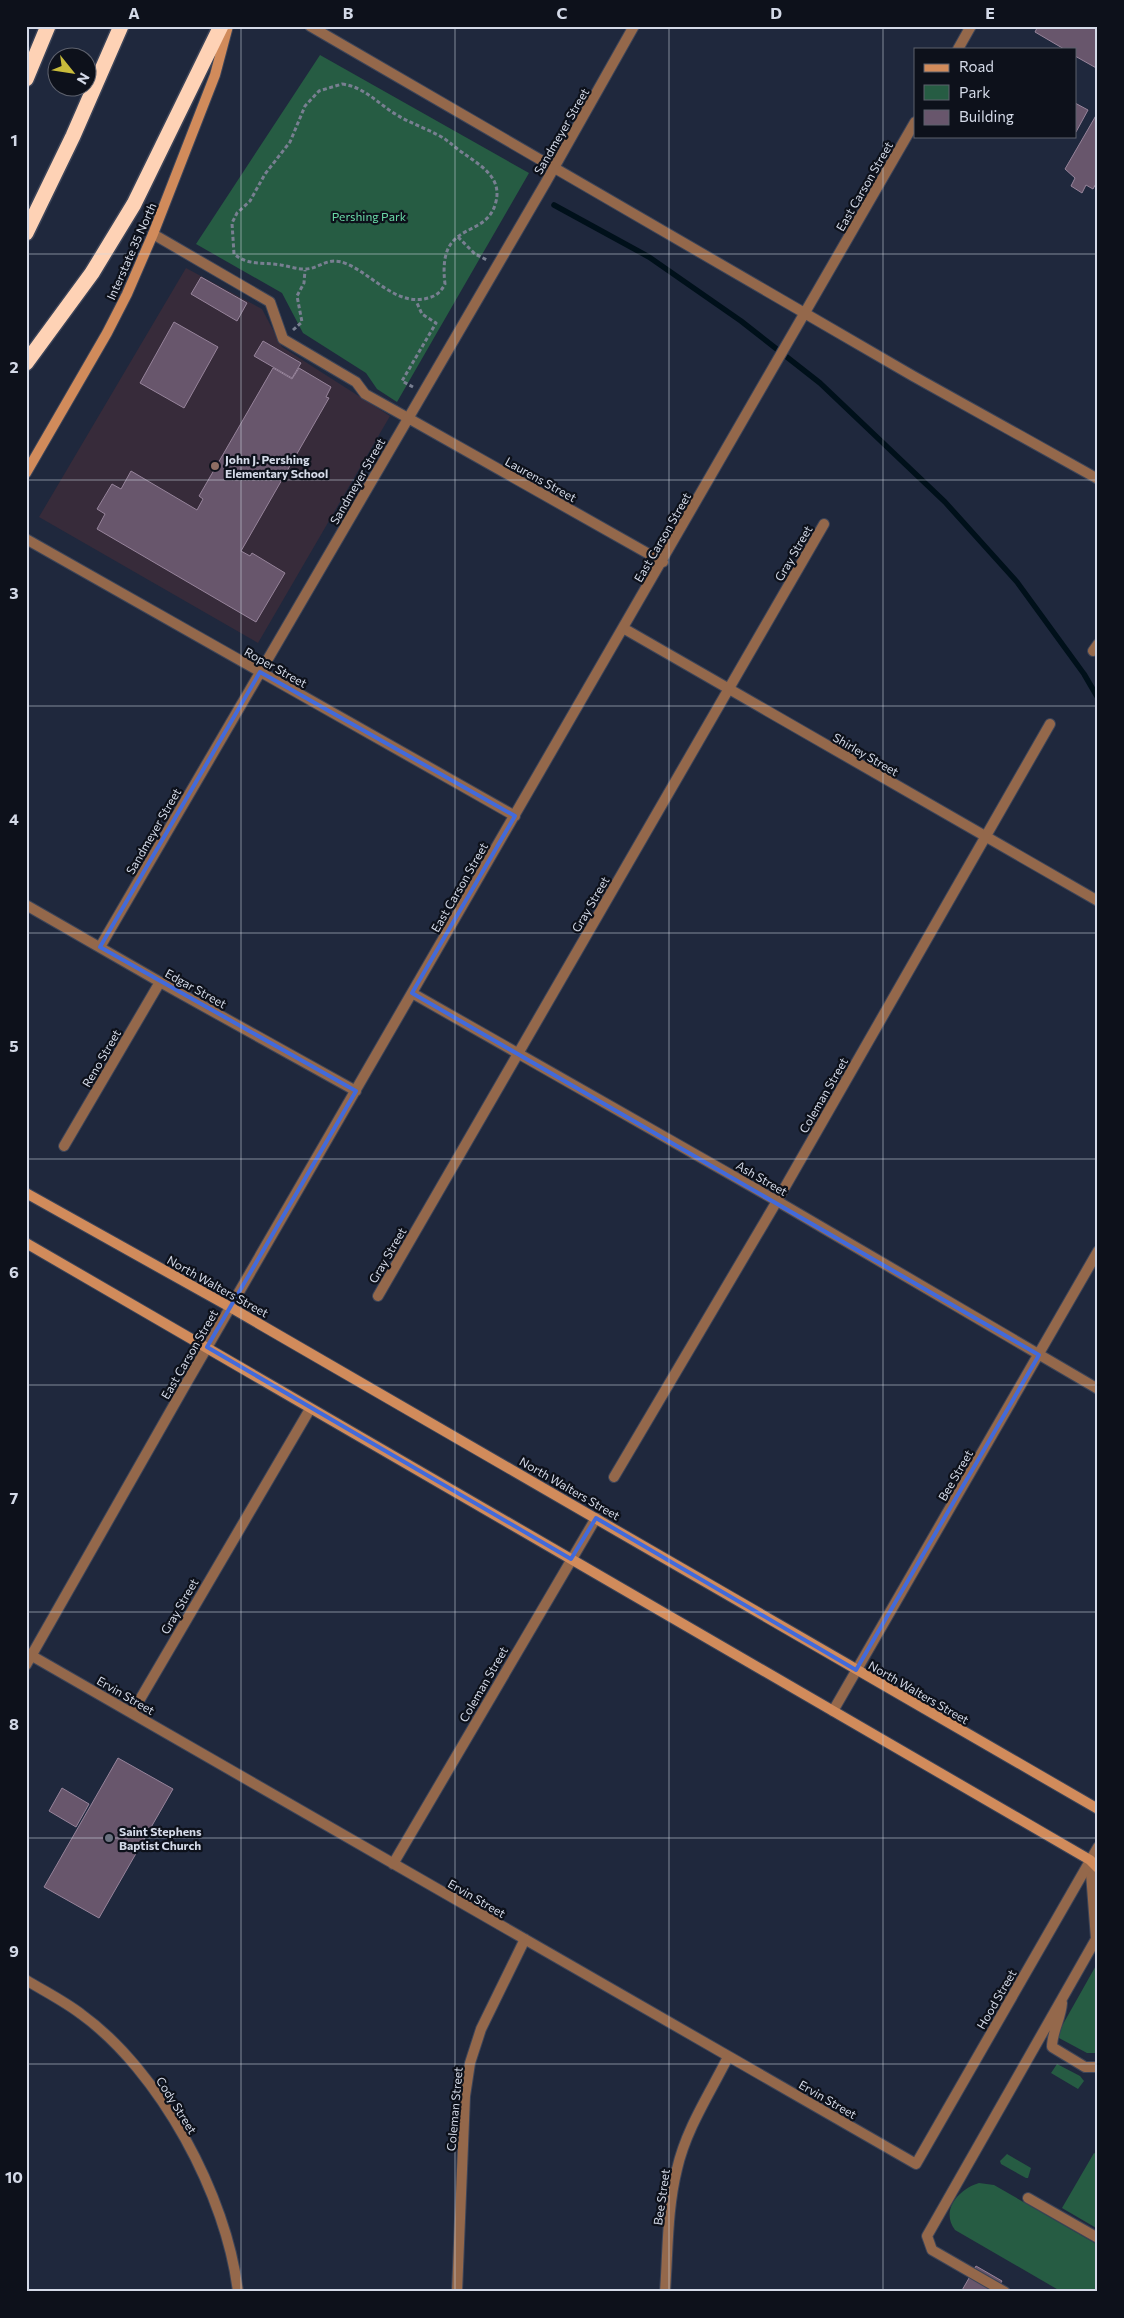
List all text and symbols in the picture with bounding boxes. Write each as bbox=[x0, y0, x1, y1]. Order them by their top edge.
text: A bbox=[128, 3, 140, 22]
text: B bbox=[343, 3, 354, 22]
text: C bbox=[557, 3, 568, 22]
text: D bbox=[770, 3, 782, 22]
text: E bbox=[985, 3, 995, 22]
north arrow bbox=[48, 48, 98, 98]
legend bbox=[914, 48, 1076, 138]
text: Road bbox=[959, 57, 994, 75]
text: N bbox=[74, 70, 94, 88]
text: Park bbox=[959, 83, 990, 101]
street label: Sandmeyer Street bbox=[531, 85, 591, 177]
text: Building bbox=[959, 107, 1014, 125]
text: 1 bbox=[10, 130, 18, 149]
street label: East Carson Street bbox=[833, 139, 895, 233]
street label: Interstate 35 North bbox=[103, 200, 159, 302]
park label: Pershing Park bbox=[332, 209, 407, 223]
text: 2 bbox=[9, 357, 19, 376]
street label: Sandmeyer Street bbox=[327, 435, 387, 527]
place label: John J. Pershing Elementary School bbox=[225, 452, 328, 480]
street label: Laurens Street bbox=[503, 454, 579, 504]
marker: John J. Pershing Elementary School bbox=[209, 460, 221, 472]
street label: East Carson Street bbox=[631, 490, 693, 584]
street label: Gray Street bbox=[771, 523, 815, 583]
text: 3 bbox=[9, 583, 19, 602]
street label: Roper Street bbox=[242, 644, 310, 690]
street label: Shirley Street bbox=[831, 730, 901, 778]
street label: Sandmeyer Street bbox=[123, 785, 183, 877]
text: 4 bbox=[9, 809, 19, 828]
street label: East Carson Street bbox=[428, 840, 490, 934]
street label: Gray Street bbox=[568, 874, 612, 934]
street label: Edgar Street bbox=[163, 965, 229, 1011]
street label: Reno Street bbox=[79, 1027, 123, 1089]
text: 5 bbox=[9, 1036, 19, 1055]
street label: Coleman Street bbox=[796, 1055, 850, 1135]
street label: Ash Street bbox=[734, 1158, 790, 1198]
street label: Gray Street bbox=[365, 1225, 409, 1285]
street label: North Walters Street bbox=[165, 1252, 271, 1320]
text: 6 bbox=[9, 1262, 19, 1281]
street label: East Carson Street bbox=[158, 1307, 220, 1401]
street label: Bee Street bbox=[935, 1447, 975, 1503]
street label: North Walters Street bbox=[517, 1454, 623, 1522]
text: 7 bbox=[10, 1488, 19, 1507]
street label: Gray Street bbox=[157, 1576, 201, 1636]
street label: Coleman Street bbox=[456, 1644, 510, 1724]
street label: North Walters Street bbox=[866, 1658, 972, 1726]
street label: Ervin Street bbox=[95, 1673, 157, 1717]
text: 8 bbox=[9, 1714, 19, 1733]
place label: Saint Stephens Baptist Church bbox=[119, 1824, 202, 1852]
marker: Saint Stephens Baptist Church bbox=[103, 1832, 115, 1844]
street label: Ervin Street bbox=[446, 1876, 508, 1920]
text: 9 bbox=[9, 1941, 19, 1960]
street label: Hood Street bbox=[973, 1967, 1019, 2031]
street label: Coleman Street bbox=[443, 2066, 465, 2152]
street label: Cody Street bbox=[154, 2074, 200, 2136]
street label: Ervin Street bbox=[797, 2077, 859, 2121]
text: 10 bbox=[5, 2167, 23, 2186]
street label: Bee Street bbox=[650, 2168, 672, 2226]

